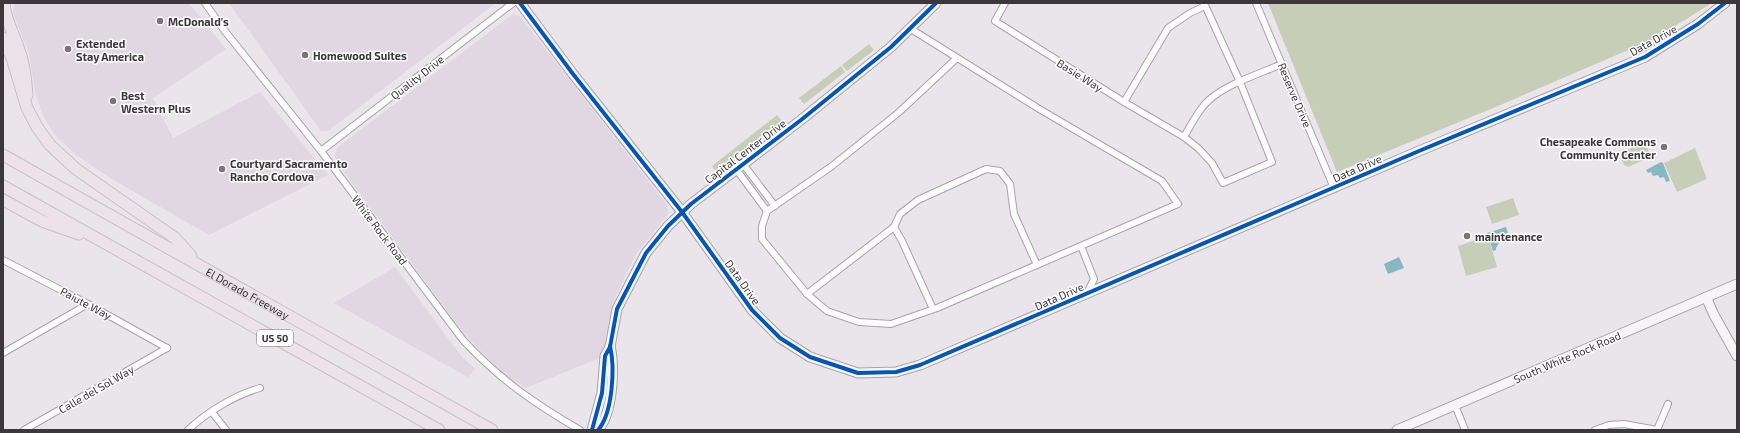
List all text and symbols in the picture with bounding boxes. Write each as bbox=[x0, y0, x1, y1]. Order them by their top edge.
place label: McDonald's bbox=[168, 15, 229, 28]
marker: McDonald's bbox=[155, 16, 165, 26]
street label: Data Drive bbox=[1627, 22, 1679, 58]
place label: Extended Stay America bbox=[76, 37, 144, 64]
marker: Extended Stay America bbox=[63, 44, 73, 54]
place label: Homewood Suites bbox=[313, 49, 407, 62]
marker: Homewood Suites bbox=[300, 50, 310, 60]
street label: Quality Drive bbox=[388, 52, 447, 103]
street label: Basie Way bbox=[1055, 56, 1105, 94]
street label: Reserve Drive bbox=[1276, 61, 1314, 129]
place label: Best Western Plus bbox=[121, 89, 191, 115]
marker: Best Western Plus bbox=[108, 96, 118, 106]
street label: Capital Center Drive bbox=[702, 116, 788, 186]
place label: Chesapeake Commons Community Center bbox=[1540, 135, 1656, 162]
marker: Chesapeake Commons Community Center bbox=[1659, 142, 1669, 152]
street label: Data Drive bbox=[1331, 151, 1384, 185]
place label: Courtyard Sacramento Rancho Cordova bbox=[230, 157, 348, 183]
marker: Courtyard Sacramento Rancho Cordova bbox=[217, 164, 227, 174]
street label: White Rock Road bbox=[350, 193, 410, 267]
place label: maintenance bbox=[1475, 230, 1543, 243]
marker: maintenance bbox=[1462, 231, 1472, 241]
street label: Data Drive bbox=[723, 257, 763, 307]
street label: El Dorado Freeway bbox=[204, 264, 292, 321]
street label: Data Drive bbox=[1033, 279, 1086, 313]
street label: Paiute Way bbox=[58, 284, 114, 322]
street label: South White Rock Road bbox=[1511, 328, 1623, 386]
road number: US 50 bbox=[257, 330, 293, 346]
street label: Calle del Sol Way bbox=[56, 362, 136, 416]

